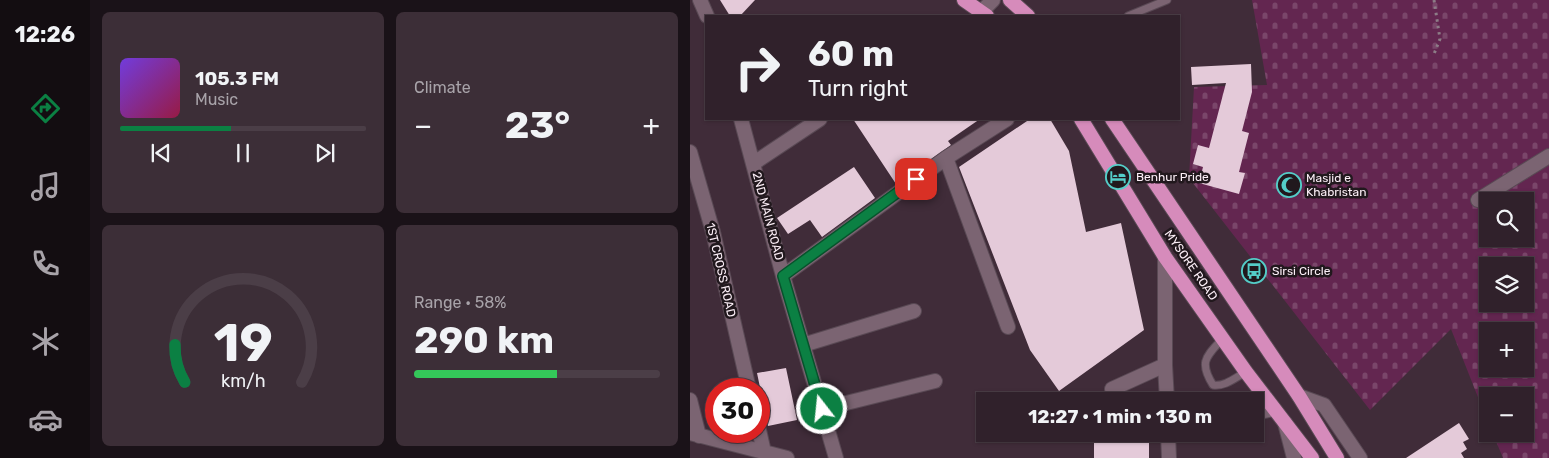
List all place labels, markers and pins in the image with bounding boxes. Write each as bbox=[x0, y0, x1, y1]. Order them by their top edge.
pin bbox=[895, 158, 937, 200]
hotel icon: Benhur Pride bbox=[1105, 164, 1131, 190]
place label: Benhur Pride bbox=[1136, 170, 1209, 184]
place label: Masjid e Khabristan bbox=[1306, 171, 1366, 199]
mosque icon: Masjid e Khabristan bbox=[1276, 172, 1302, 198]
bus stop icon: Sirsi Circle bbox=[1241, 258, 1267, 284]
place label: Sirsi Circle bbox=[1272, 264, 1331, 278]

